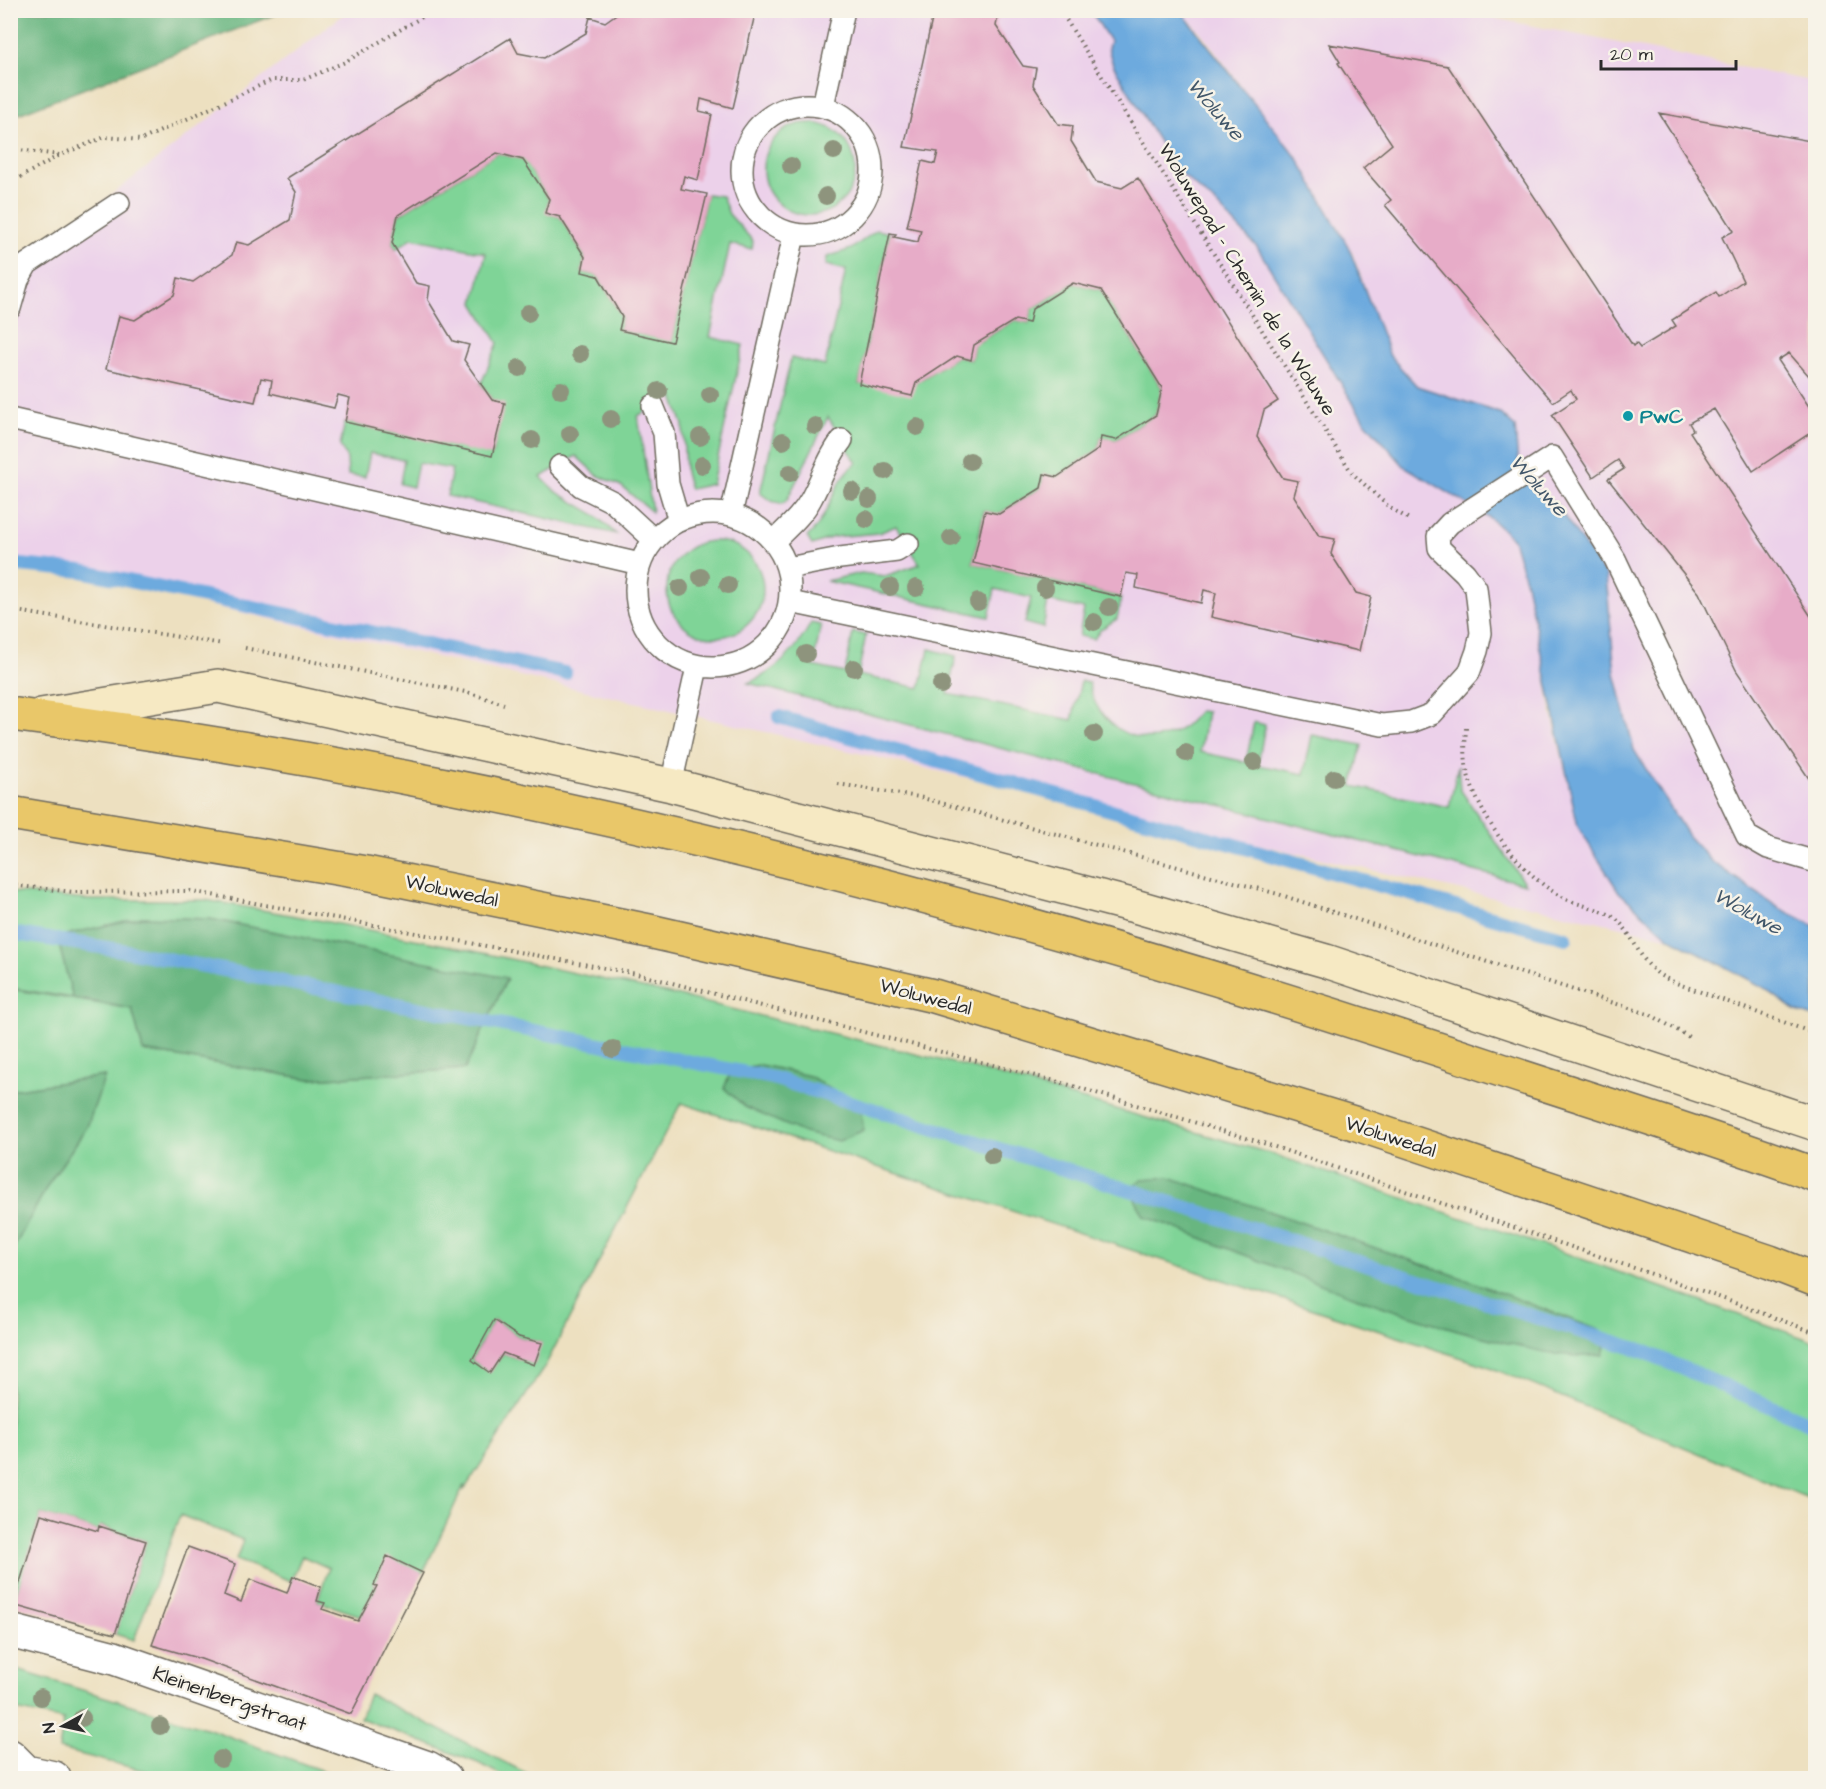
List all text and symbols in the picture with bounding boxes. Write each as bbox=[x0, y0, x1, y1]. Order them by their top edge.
scale bar bbox=[1601, 33, 1736, 71]
text: 20 m bbox=[1610, 42, 1653, 67]
water label: Woluwe bbox=[1180, 72, 1252, 148]
street label: Woluwepad - Chemin de la Woluwe bbox=[1151, 138, 1343, 421]
place label: PwC bbox=[1640, 403, 1684, 431]
marker: PwC bbox=[1621, 409, 1635, 423]
water label: Woluwe bbox=[1503, 448, 1575, 524]
street label: Woluwedal bbox=[403, 868, 501, 914]
water label: Woluwe bbox=[1708, 881, 1789, 943]
street label: Woluwedal bbox=[877, 971, 975, 1023]
street label: Woluwedal bbox=[1342, 1109, 1440, 1165]
street label: Kleinenbergstraat bbox=[149, 1660, 310, 1739]
north arrow bbox=[33, 1696, 93, 1756]
text: N bbox=[38, 1721, 61, 1734]

